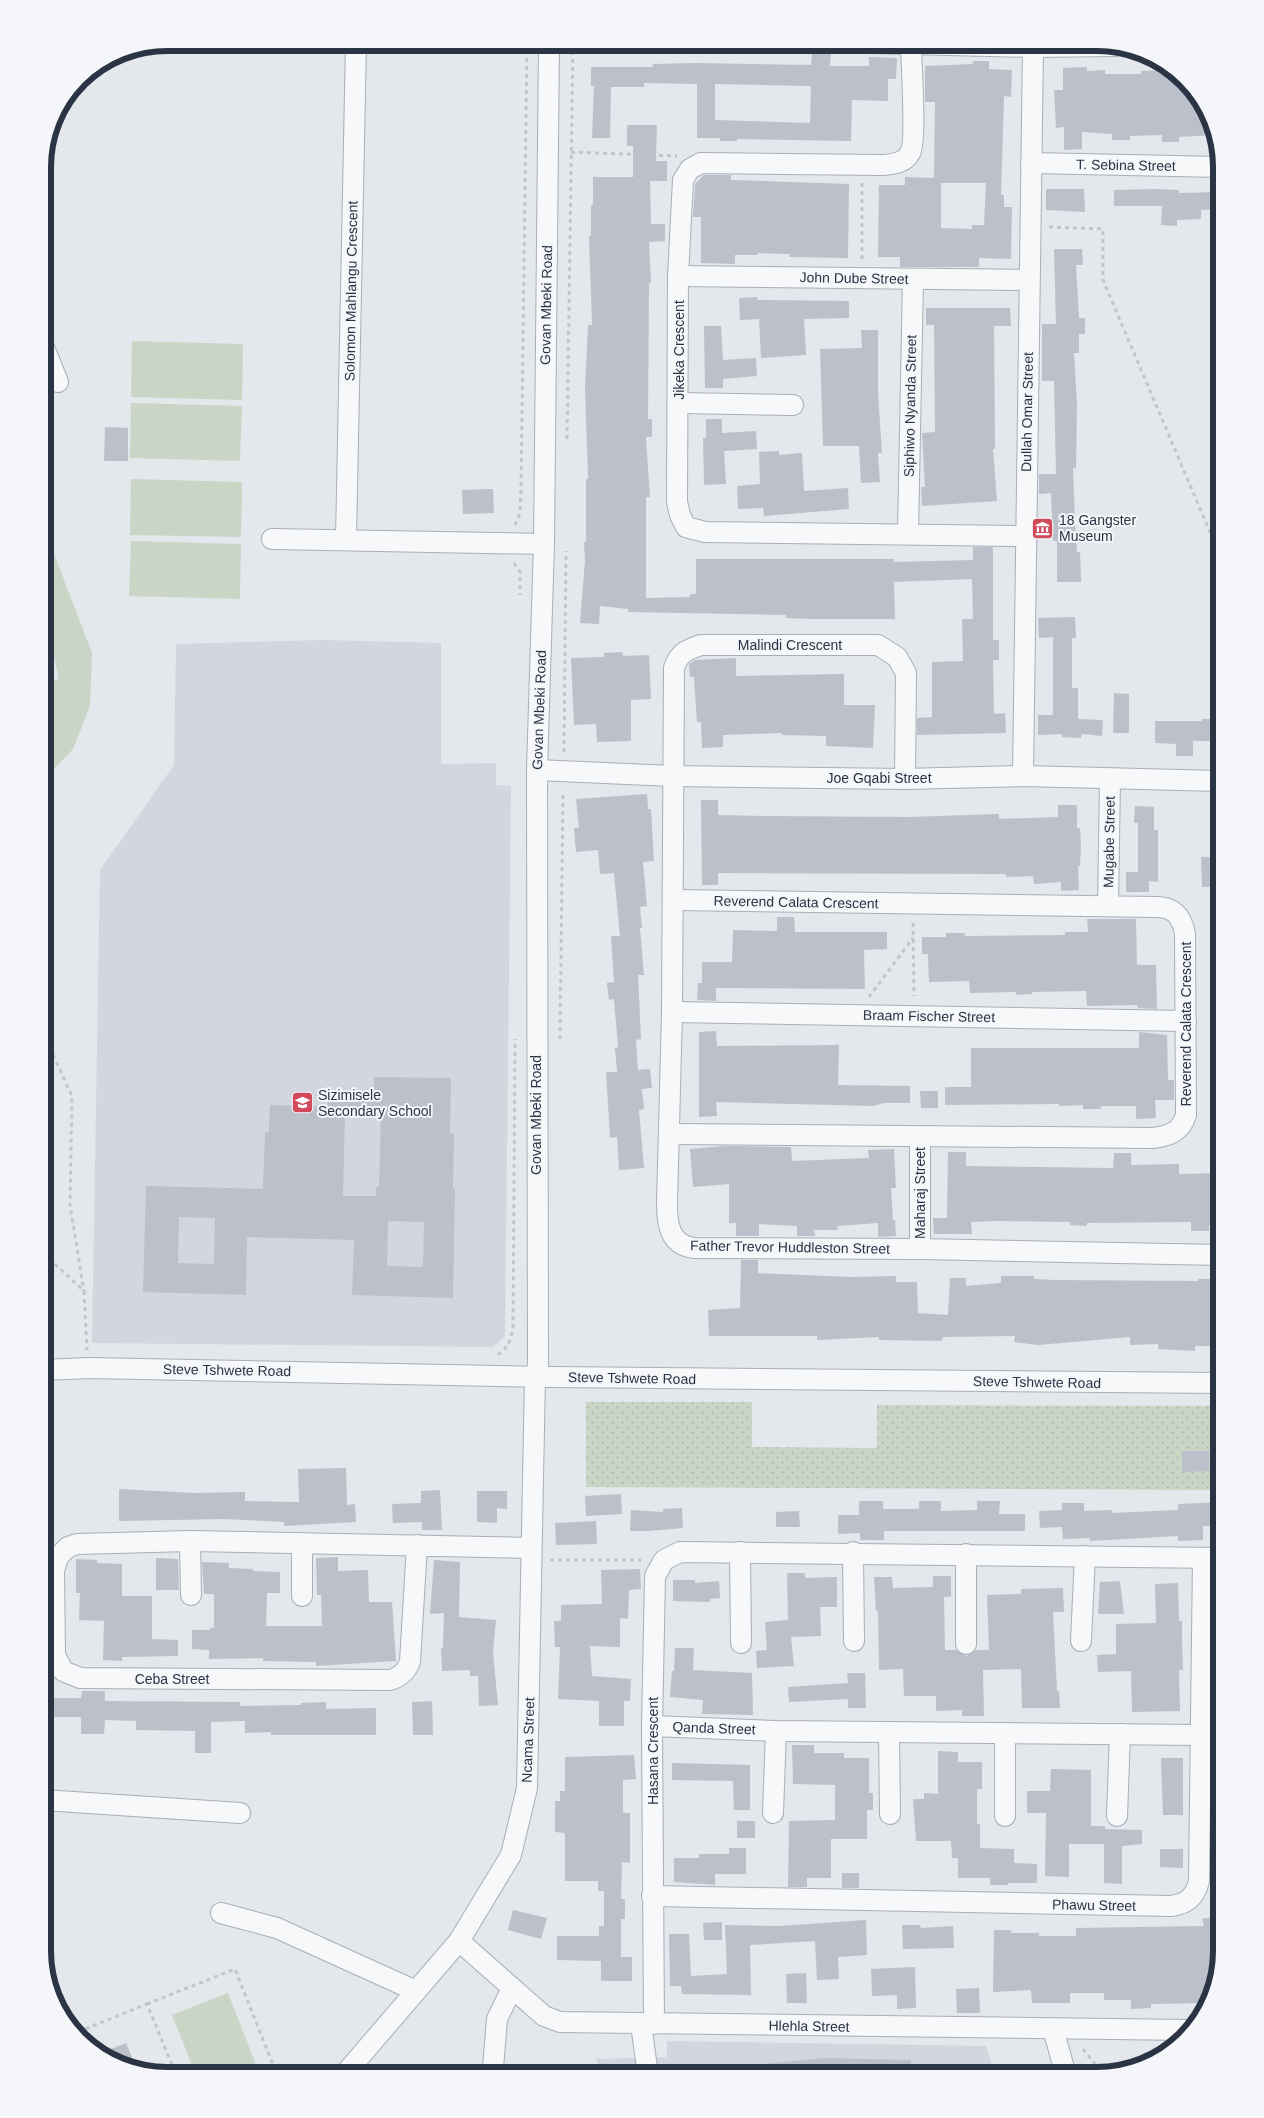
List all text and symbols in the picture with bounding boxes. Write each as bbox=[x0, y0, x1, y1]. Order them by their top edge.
street label: T. Sebina Street bbox=[1076, 156, 1176, 174]
street label: Solomon Mahlangu Crescent bbox=[341, 200, 361, 381]
street label: Govan Mbeki Road bbox=[537, 245, 555, 365]
street label: John Dube Street bbox=[799, 269, 909, 287]
street label: Jikeka Crescent bbox=[671, 300, 687, 400]
street label: Siphiwo Nyanda Street bbox=[901, 335, 919, 477]
street label: Dullah Omar Street bbox=[1018, 352, 1036, 472]
place label: 18 Gangster Museum bbox=[1059, 512, 1136, 544]
museum icon: 18 Gangster Museum bbox=[1031, 516, 1055, 540]
street label: Malindi Crescent bbox=[738, 637, 842, 653]
street label: Govan Mbeki Road bbox=[529, 650, 549, 770]
street label: Joe Gqabi Street bbox=[826, 770, 932, 786]
street label: Mugabe Street bbox=[1100, 796, 1118, 888]
street label: Reverend Calata Crescent bbox=[713, 893, 879, 911]
street label: Reverend Calata Crescent bbox=[1178, 941, 1194, 1106]
street label: Braam Fischer Street bbox=[863, 1007, 995, 1025]
street label: Govan Mbeki Road bbox=[528, 1055, 544, 1175]
place label: Sizimisele Secondary School bbox=[318, 1087, 432, 1119]
school or university icon: Sizimisele Secondary School bbox=[290, 1091, 314, 1115]
street label: Maharaj Street bbox=[912, 1147, 928, 1239]
street label: Father Trevor Huddleston Street bbox=[690, 1237, 890, 1257]
street label: Steve Tshwete Road bbox=[163, 1361, 291, 1379]
street label: Steve Tshwete Road bbox=[568, 1369, 696, 1387]
street label: Steve Tshwete Road bbox=[973, 1373, 1101, 1391]
street label: Ceba Street bbox=[135, 1671, 209, 1687]
street label: Ncama Street bbox=[519, 1697, 537, 1783]
street label: Hasana Crescent bbox=[645, 1697, 661, 1805]
street label: Qanda Street bbox=[672, 1719, 756, 1737]
street label: Phawu Street bbox=[1052, 1896, 1136, 1914]
street label: Hlehla Street bbox=[768, 2017, 850, 2035]

